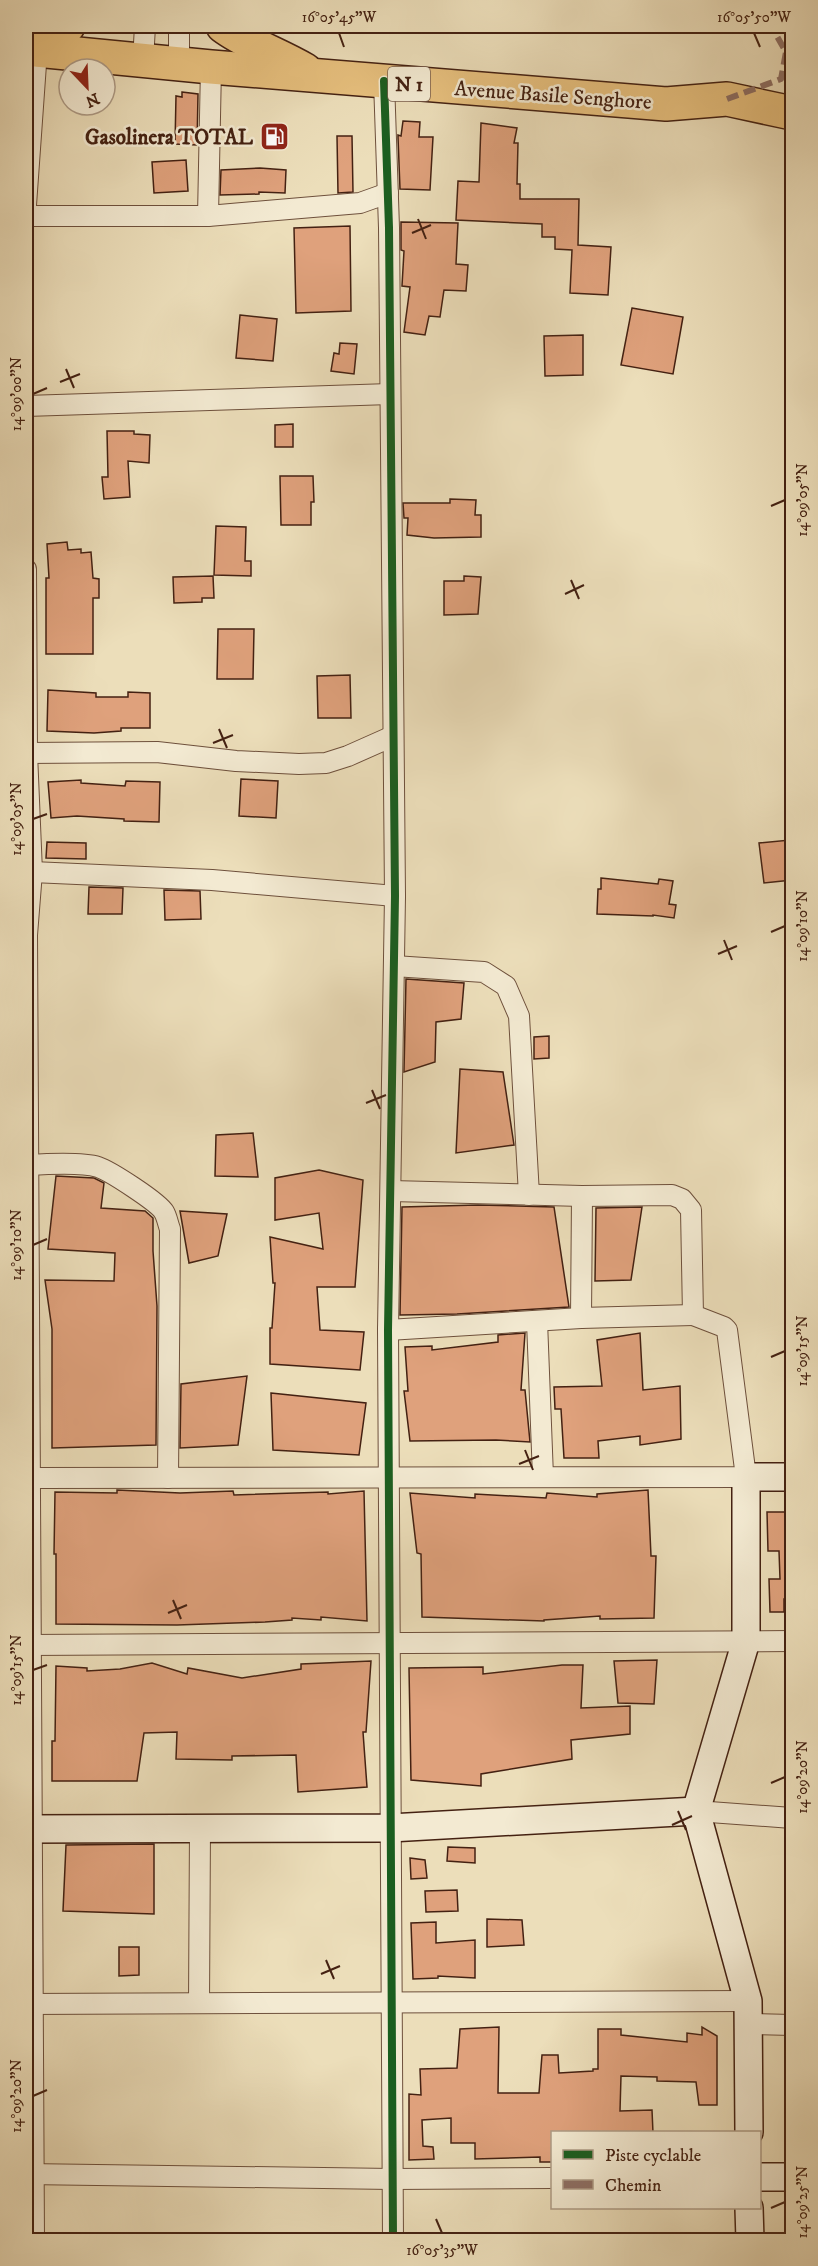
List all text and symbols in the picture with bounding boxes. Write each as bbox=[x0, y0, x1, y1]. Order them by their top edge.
text: 16°05'45"W bbox=[302, 8, 377, 27]
text: 16°05'50"W bbox=[717, 8, 791, 27]
north arrow bbox=[57, 57, 117, 117]
road number: N 1 bbox=[388, 67, 430, 101]
street label: Avenue Basile Senghore bbox=[453, 76, 653, 116]
text: N bbox=[83, 88, 102, 112]
fuel station icon: Gasolinera TOTAL bbox=[258, 121, 290, 153]
place label: Gasolinera TOTAL bbox=[85, 125, 254, 151]
text: 14°09'00"N bbox=[7, 357, 26, 431]
text: 14°09'05"N bbox=[793, 463, 812, 537]
text: 14°09'05"N bbox=[7, 782, 26, 856]
text: 14°09'10"N bbox=[793, 890, 812, 962]
text: 14°09'10"N bbox=[7, 1209, 26, 1281]
text: 14°09'15"N bbox=[793, 1316, 812, 1386]
text: 14°09'15"N bbox=[7, 1635, 26, 1705]
text: 14°09'20"N bbox=[793, 1740, 812, 1814]
text: 14°09'20"N bbox=[7, 2059, 26, 2133]
legend bbox=[551, 2131, 761, 2209]
text: Piste cyclable bbox=[605, 2145, 701, 2167]
text: 14°09'25"N bbox=[793, 2166, 812, 2238]
text: Chemin bbox=[605, 2175, 662, 2197]
text: 16°05'35"W bbox=[406, 2241, 478, 2260]

